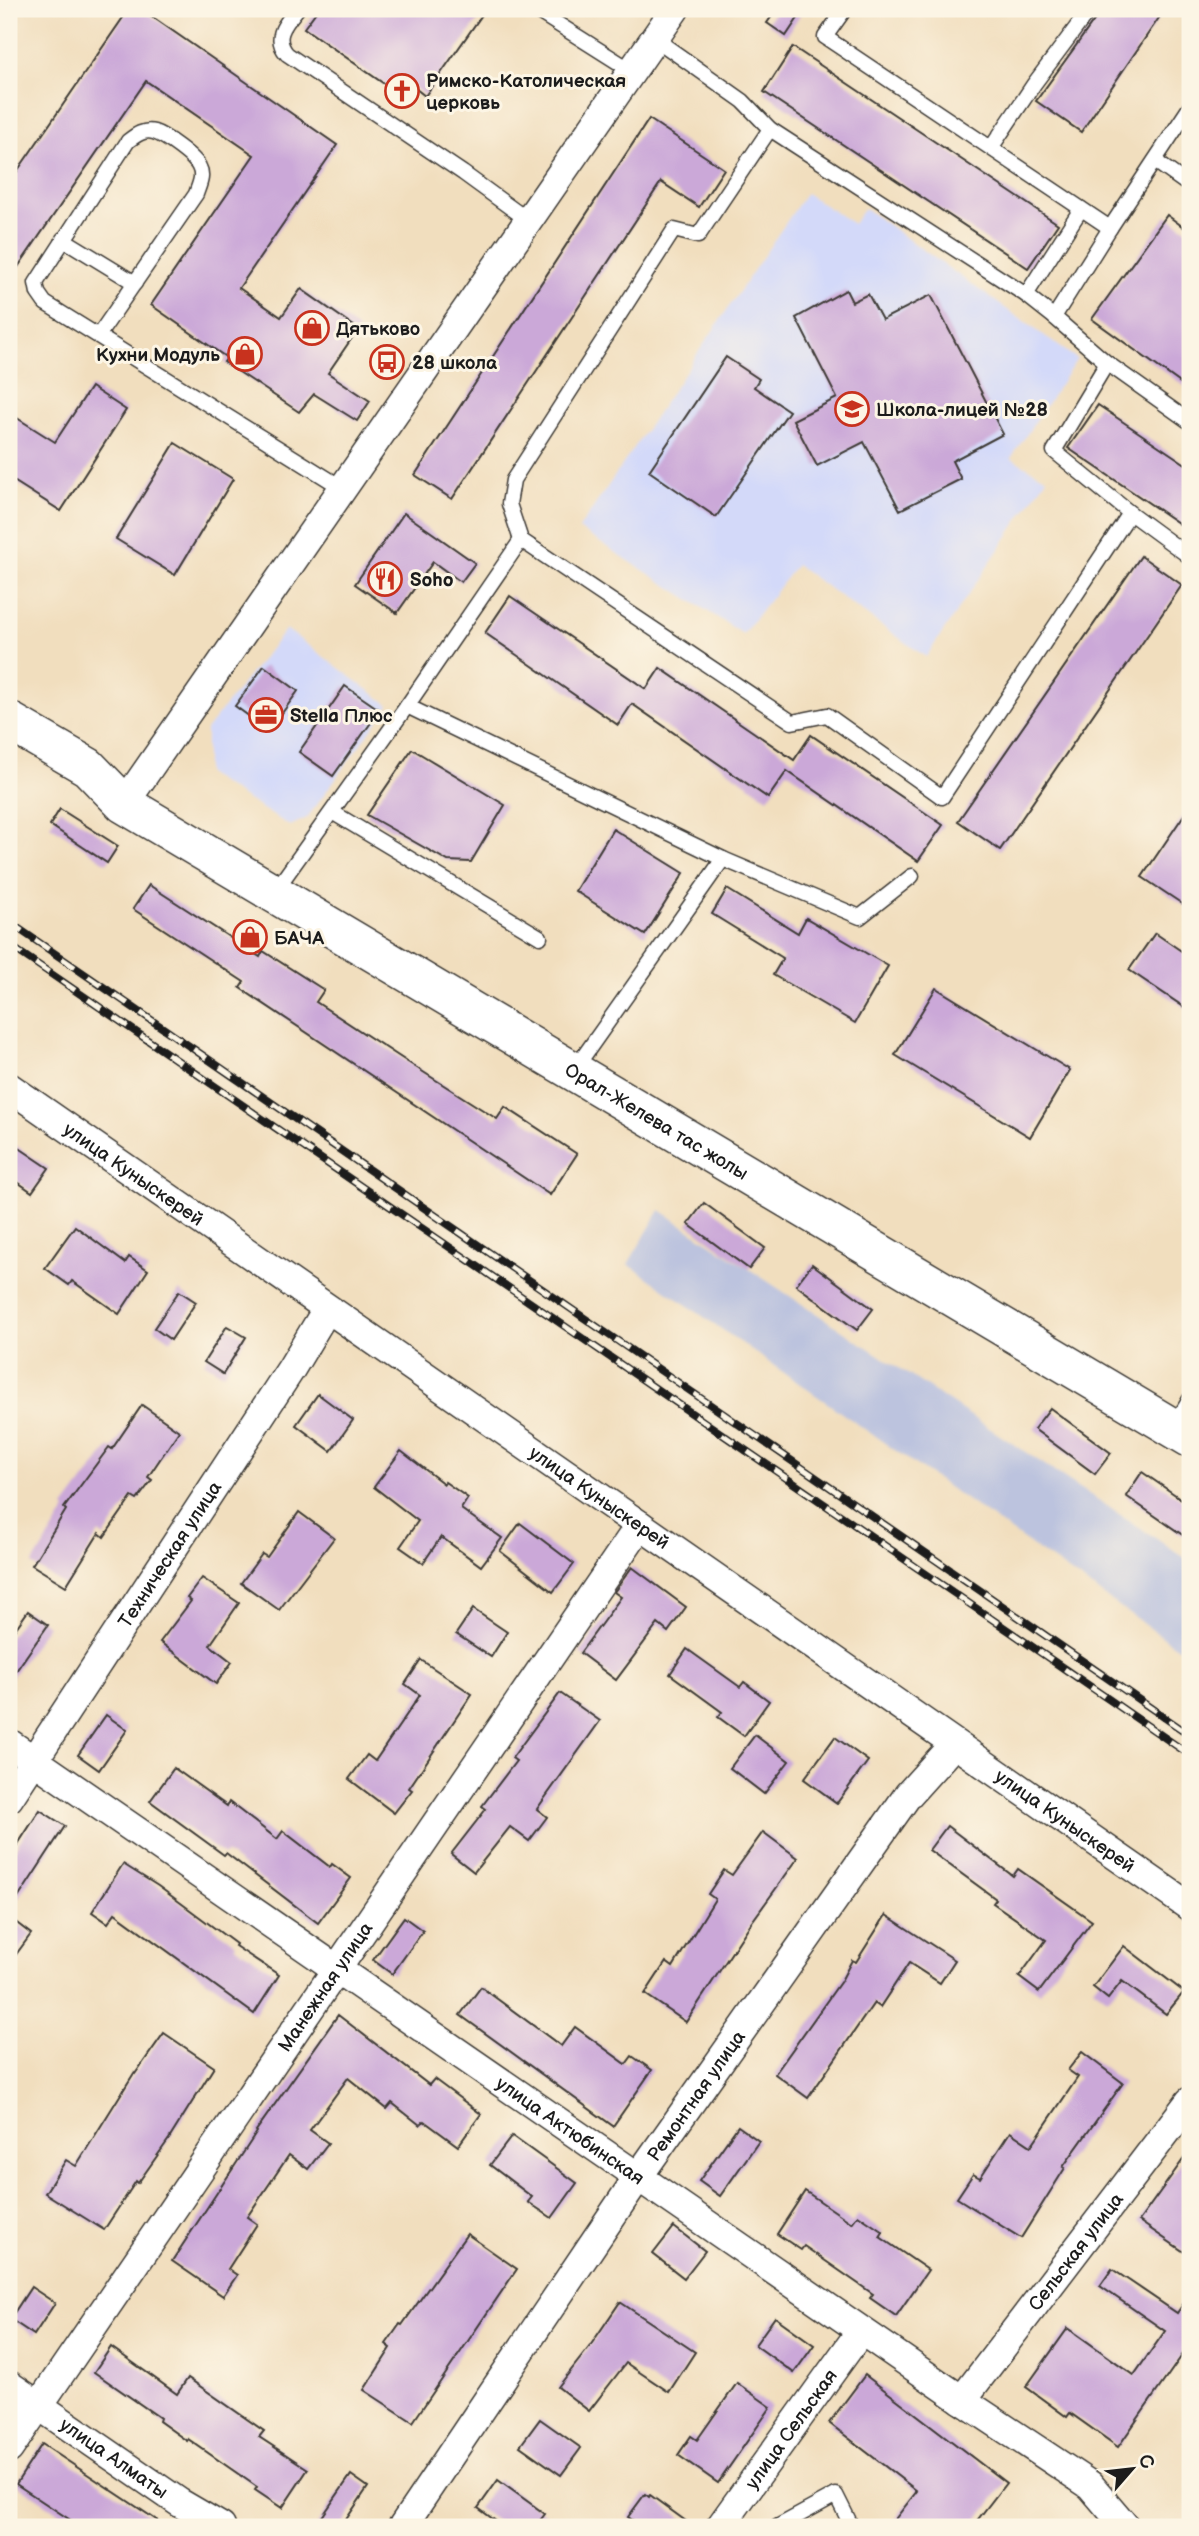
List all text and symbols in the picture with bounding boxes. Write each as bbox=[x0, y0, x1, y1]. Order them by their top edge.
place label: Римско-Католическая церковь bbox=[426, 70, 626, 115]
church icon: Римско-Католическая церковь bbox=[383, 72, 421, 110]
shop icon: Дятьково bbox=[293, 309, 331, 347]
place label: Дятьково bbox=[336, 318, 420, 341]
shop icon: Кухни Модуль bbox=[226, 335, 264, 373]
bus stop icon: 28 школа bbox=[368, 343, 406, 381]
place label: Кухни Модуль bbox=[96, 344, 220, 367]
place label: 28 школа bbox=[412, 352, 498, 375]
school or university icon: Школа-лицей №28 bbox=[833, 390, 871, 428]
place label: Школа-лицей №28 bbox=[876, 399, 1048, 422]
restaurant icon: Soho bbox=[366, 560, 404, 598]
place label: Soho bbox=[410, 569, 454, 592]
office icon: Stella Плюс bbox=[247, 696, 285, 734]
place label: Stella Плюс bbox=[290, 705, 393, 728]
shop icon: БАЧА bbox=[231, 918, 269, 956]
place label: БАЧА bbox=[274, 927, 324, 950]
street label: Орал-Желева тас жолы bbox=[560, 1059, 752, 1186]
street label: улица Куныскерей bbox=[58, 1118, 208, 1232]
street label: улица Куныскерей bbox=[524, 1442, 673, 1555]
street label: Техническая улица bbox=[114, 1477, 227, 1632]
street label: улица Куныскерей bbox=[990, 1765, 1139, 1878]
street label: Манежная улица bbox=[274, 1918, 378, 2057]
street label: Ремонтная улица bbox=[643, 2026, 751, 2166]
street label: улица Актюбинская bbox=[491, 2072, 648, 2190]
street label: Сельская улица bbox=[1024, 2189, 1129, 2316]
street label: улица Сельская bbox=[741, 2365, 843, 2494]
street label: улица Алматы bbox=[55, 2414, 172, 2504]
north arrow bbox=[1098, 2434, 1168, 2504]
text: С bbox=[1132, 2450, 1159, 2473]

